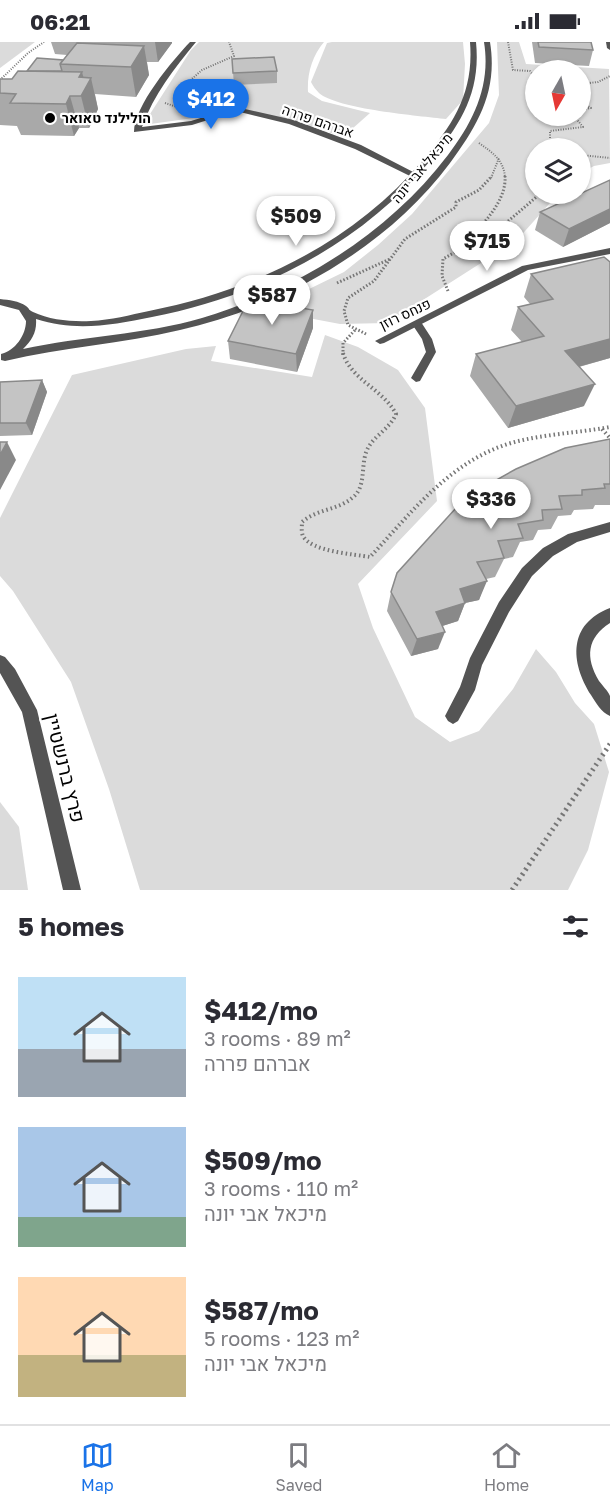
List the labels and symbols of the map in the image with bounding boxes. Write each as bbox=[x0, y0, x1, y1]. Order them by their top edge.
north arrow bbox=[525, 60, 591, 126]
pin: $412 bbox=[175, 79, 247, 130]
street label: אברהם פררה bbox=[280, 100, 356, 141]
place label: הולילנד טאואר bbox=[62, 109, 151, 126]
marker: הולילנד טאואר bbox=[43, 111, 57, 125]
street label: מיכאל אבי יונה bbox=[387, 129, 456, 206]
pin: $509 bbox=[260, 196, 332, 247]
pin: $715 bbox=[451, 221, 523, 272]
pin: $587 bbox=[236, 275, 308, 326]
street label: פנחס רוזן bbox=[376, 294, 433, 333]
pin: $336 bbox=[455, 479, 527, 530]
street label: פרץ ברנשטיין bbox=[41, 711, 91, 825]

